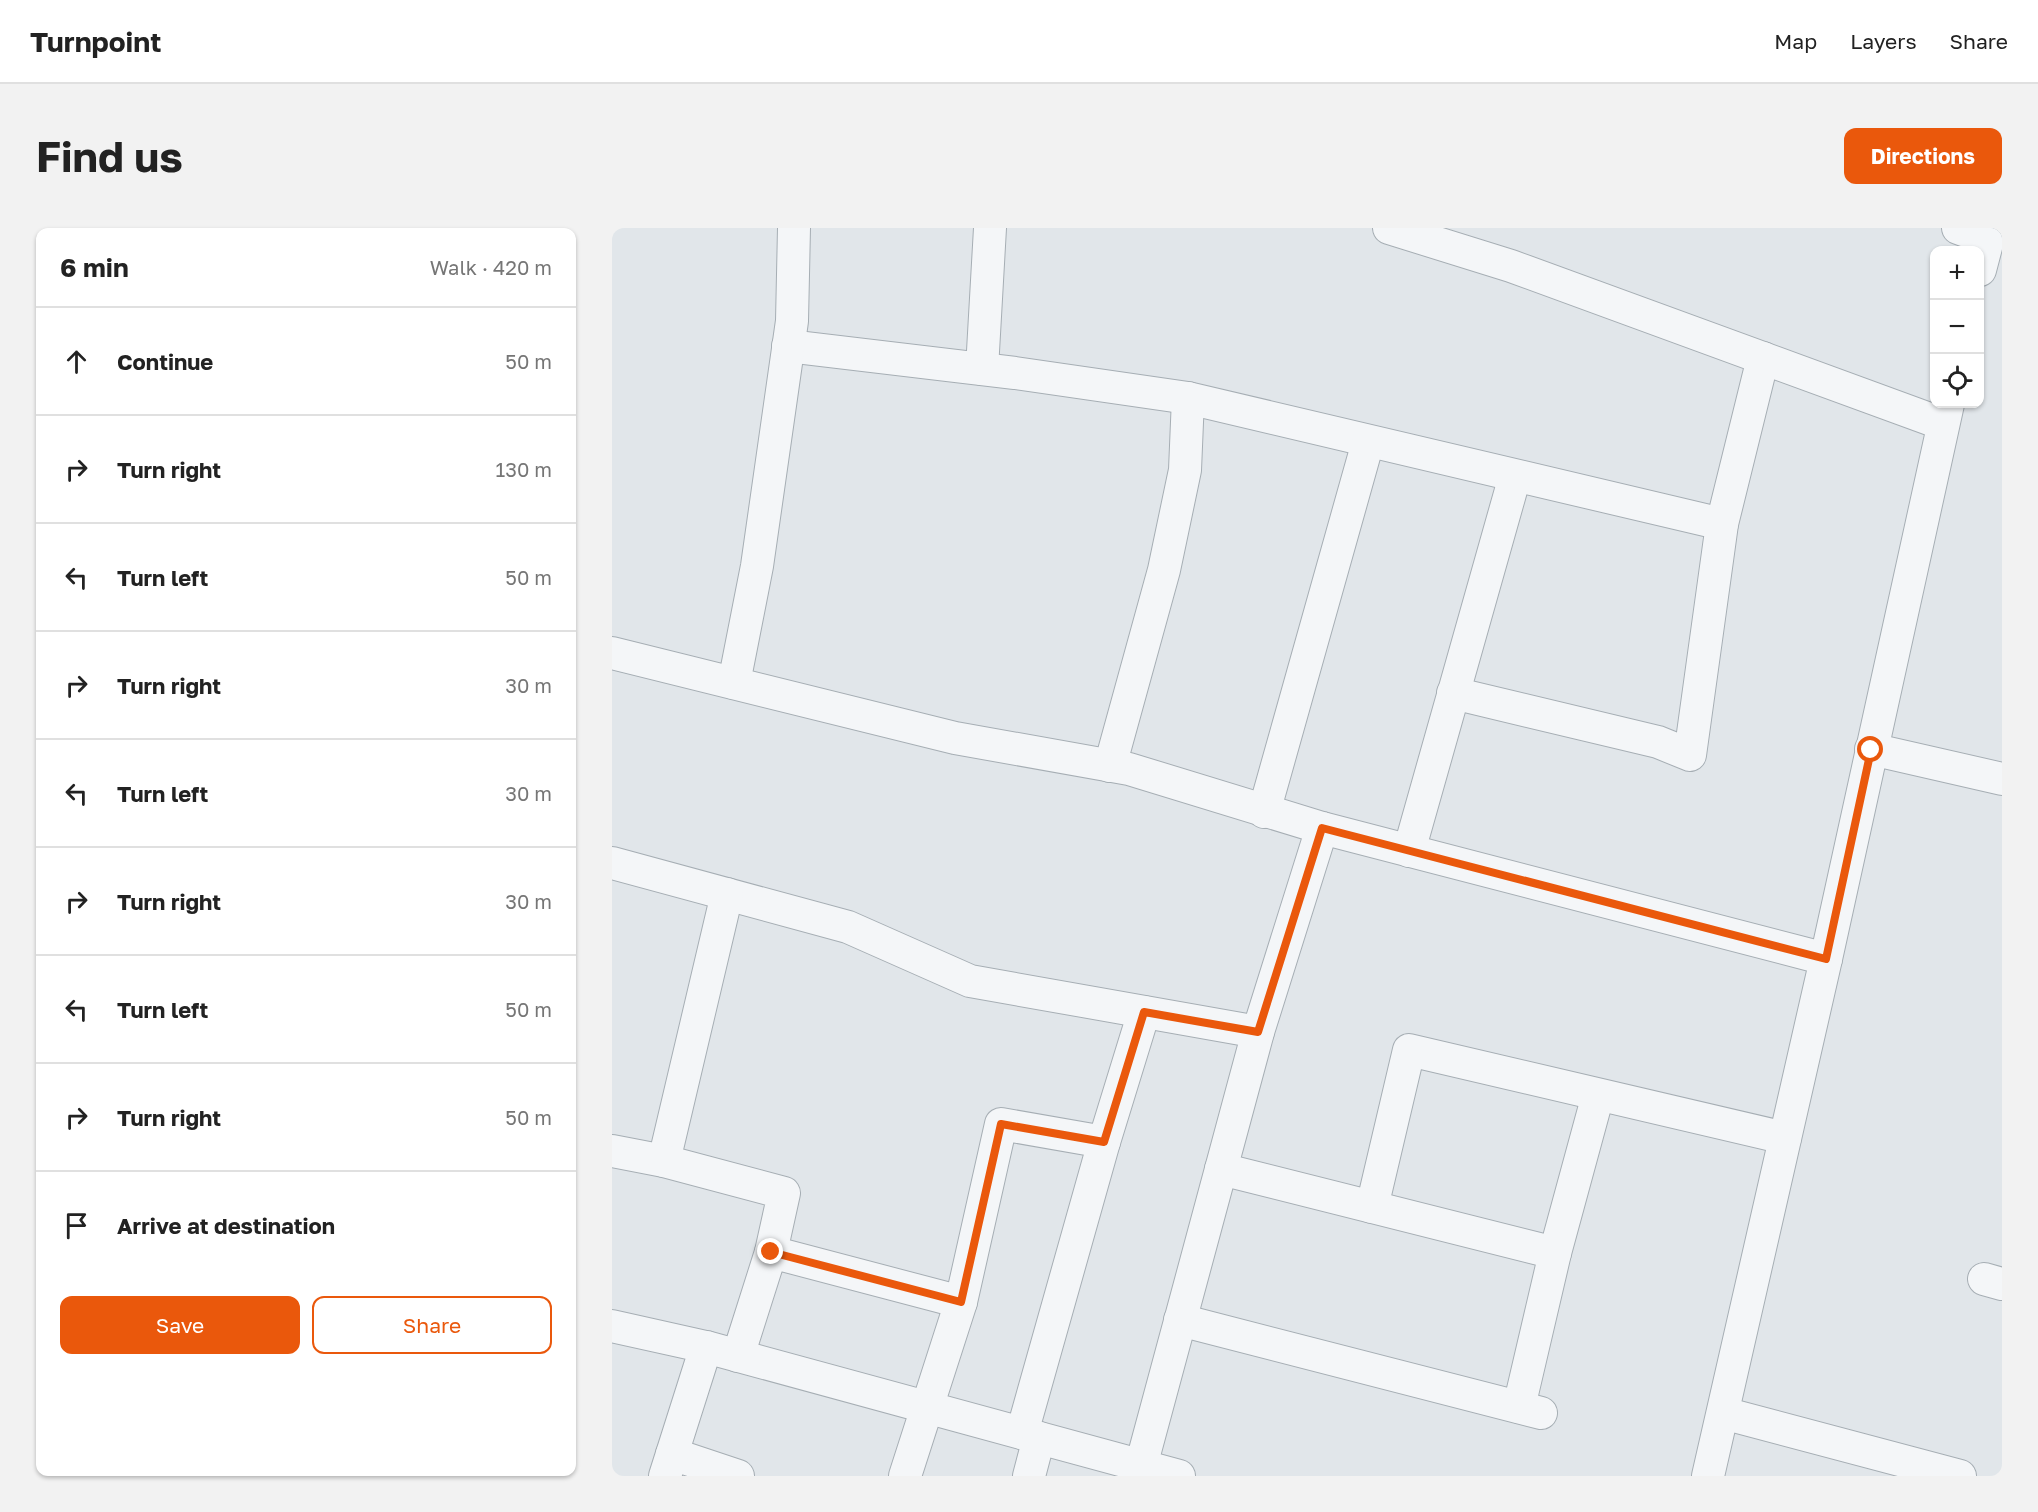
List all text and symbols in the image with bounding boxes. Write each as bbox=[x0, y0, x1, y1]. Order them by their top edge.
text: Turnpoint bbox=[30, 25, 161, 58]
text: Map bbox=[1774, 28, 1817, 54]
text: Layers bbox=[1850, 28, 1917, 54]
text: Share bbox=[1950, 28, 2008, 54]
button: Directions bbox=[1844, 128, 2002, 184]
text: Find us bbox=[36, 131, 183, 181]
map controls bbox=[1930, 246, 1984, 408]
button: + bbox=[1930, 246, 1984, 300]
text: 6 min bbox=[60, 252, 129, 283]
text: Walk · 420 m bbox=[430, 255, 552, 279]
button: − bbox=[1930, 300, 1984, 354]
icon: ahead bbox=[60, 345, 93, 378]
text: Continue bbox=[117, 348, 213, 375]
text: 50 m bbox=[505, 349, 552, 373]
button: locate bbox=[1930, 354, 1984, 408]
icon: right bbox=[60, 453, 93, 486]
text: Turn right bbox=[117, 456, 221, 483]
text: 130 m bbox=[496, 457, 552, 481]
icon: left bbox=[60, 561, 93, 594]
text: Turn left bbox=[117, 564, 208, 591]
text: 50 m bbox=[505, 565, 552, 589]
icon: right bbox=[60, 669, 93, 702]
text: Turn right bbox=[117, 672, 221, 699]
text: 30 m bbox=[505, 673, 552, 697]
route start bbox=[1857, 736, 1883, 762]
icon: left bbox=[60, 777, 93, 810]
text: Turn left bbox=[117, 780, 208, 807]
text: 30 m bbox=[505, 781, 552, 805]
icon: right bbox=[60, 885, 93, 918]
text: Turn right bbox=[117, 888, 221, 915]
text: 30 m bbox=[505, 889, 552, 913]
icon: left bbox=[60, 993, 93, 1026]
text: Turn left bbox=[117, 996, 208, 1023]
text: 50 m bbox=[505, 997, 552, 1021]
icon: right bbox=[60, 1101, 93, 1134]
text: Turn right bbox=[117, 1104, 221, 1131]
text: 50 m bbox=[505, 1105, 552, 1129]
icon: arrive bbox=[60, 1209, 93, 1242]
text: Arrive at destination bbox=[117, 1212, 335, 1239]
route end bbox=[757, 1238, 783, 1264]
button: Save bbox=[60, 1296, 300, 1354]
button: Share bbox=[312, 1296, 552, 1354]

